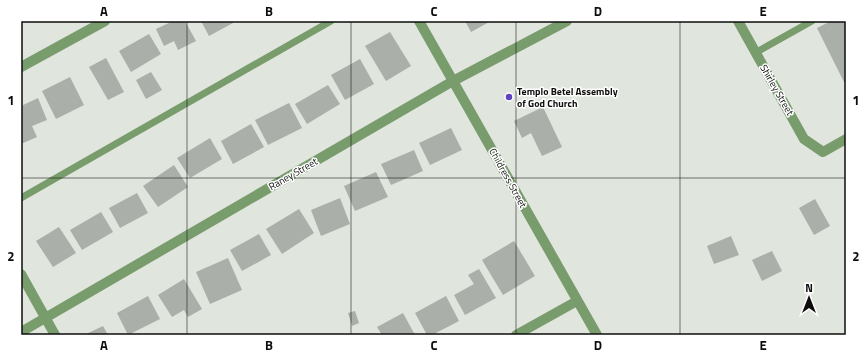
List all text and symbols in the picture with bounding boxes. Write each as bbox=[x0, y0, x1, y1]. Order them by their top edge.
text: A bbox=[100, 1, 108, 21]
text: B bbox=[265, 1, 273, 21]
text: C bbox=[430, 1, 438, 21]
text: D bbox=[594, 1, 602, 21]
text: E bbox=[759, 1, 767, 21]
street label: Shirley Street bbox=[756, 62, 798, 119]
place label: Templo Betel Assembly of God Church bbox=[517, 84, 618, 111]
text: 1 bbox=[7, 90, 15, 110]
text: 1 bbox=[852, 90, 860, 110]
marker: Templo Betel Assembly of God Church bbox=[504, 92, 514, 102]
street label: Childress Street bbox=[485, 145, 531, 211]
street label: Raney Street bbox=[266, 154, 321, 194]
text: 2 bbox=[7, 246, 15, 266]
text: 2 bbox=[852, 246, 860, 266]
north arrow bbox=[789, 278, 829, 318]
text: N bbox=[805, 280, 813, 296]
text: A bbox=[100, 335, 108, 355]
text: B bbox=[265, 335, 273, 355]
text: C bbox=[430, 335, 438, 355]
text: D bbox=[594, 335, 602, 355]
text: E bbox=[759, 335, 767, 355]

